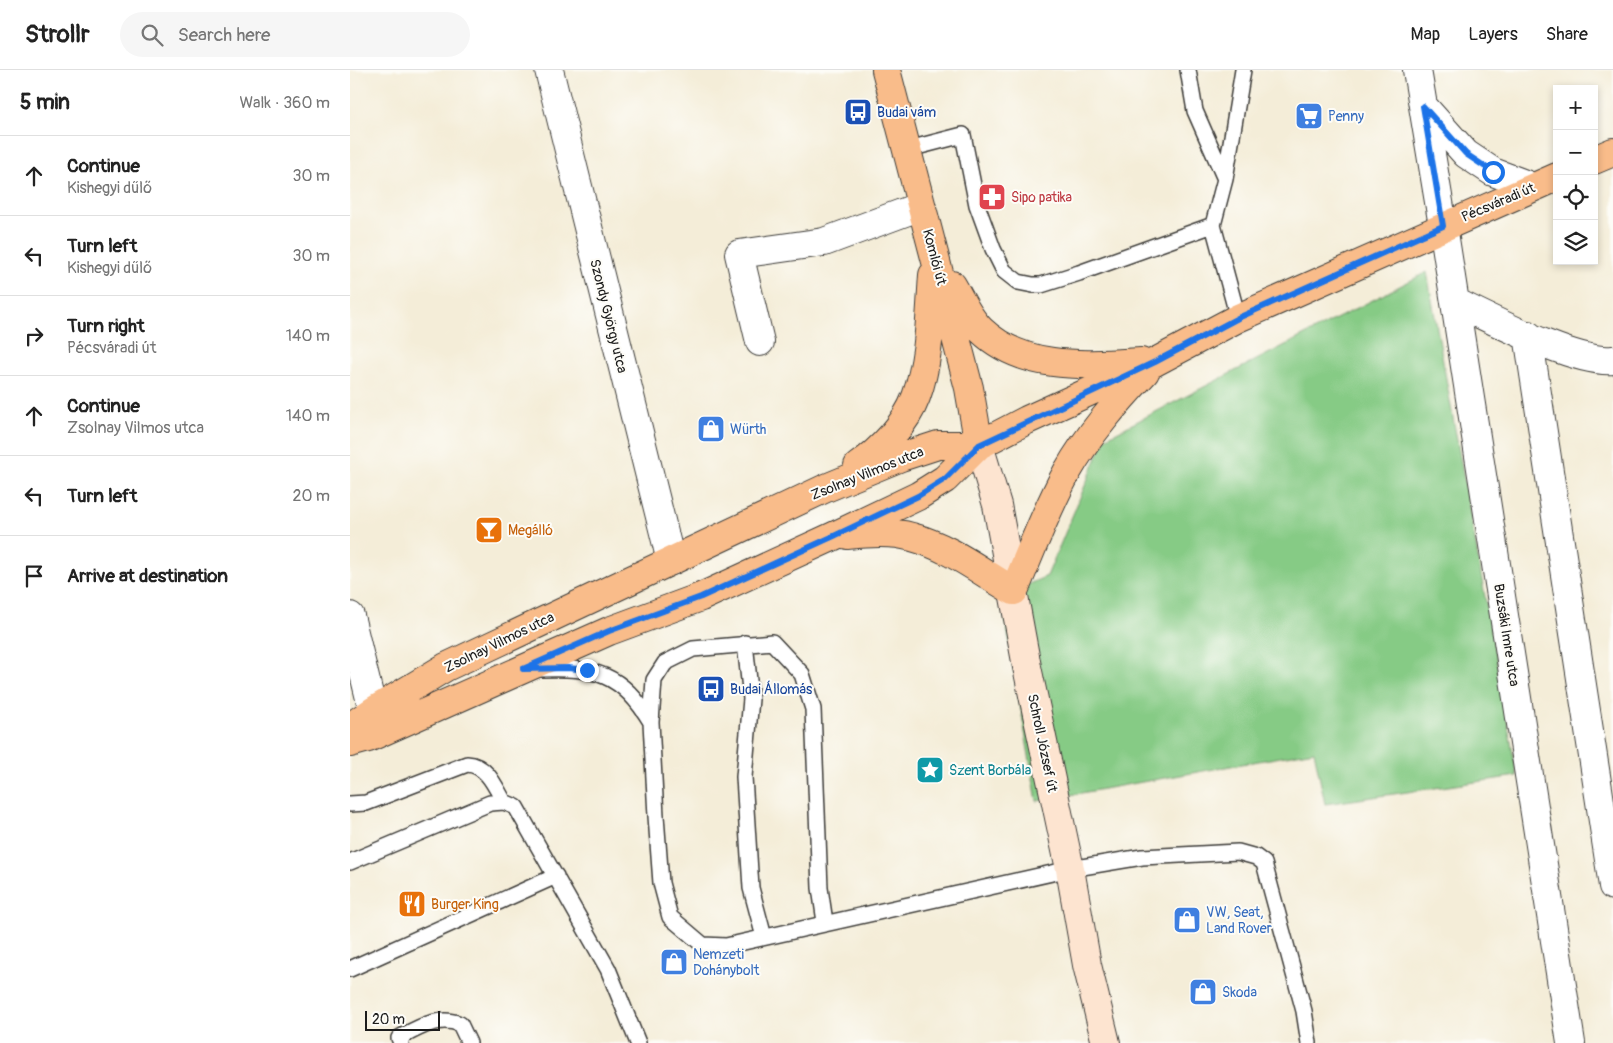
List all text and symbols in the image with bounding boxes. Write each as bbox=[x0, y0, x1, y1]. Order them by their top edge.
search box bbox=[120, 12, 470, 57]
text: Strollr bbox=[25, 20, 90, 49]
icon: search bbox=[138, 21, 166, 49]
text: Search here bbox=[178, 23, 270, 47]
text: Map bbox=[1411, 23, 1440, 46]
text: Layers bbox=[1468, 23, 1518, 46]
text: Share bbox=[1546, 23, 1588, 46]
map controls bbox=[1553, 85, 1598, 265]
button: + bbox=[1553, 85, 1598, 130]
text: 5 min bbox=[20, 89, 70, 116]
text: Walk · 360 m bbox=[239, 93, 330, 113]
bus stop icon: Budai vám bbox=[843, 97, 873, 127]
supermarket icon: Penny bbox=[1294, 101, 1324, 131]
place label: Budai vám bbox=[877, 104, 936, 121]
place label: Penny bbox=[1328, 108, 1364, 125]
button: − bbox=[1553, 130, 1598, 175]
text: Continue bbox=[67, 154, 140, 178]
route start bbox=[1482, 161, 1505, 184]
icon: ahead bbox=[20, 162, 48, 190]
text: 30 m bbox=[292, 166, 330, 186]
button: locate bbox=[1553, 175, 1598, 220]
text: Kishegyi dűlő bbox=[67, 178, 152, 198]
street label: Pécsváradi út bbox=[1459, 179, 1538, 226]
pharmacy icon: Sipo patika bbox=[977, 182, 1007, 212]
place label: Sipo patika bbox=[1011, 189, 1072, 206]
button: layers bbox=[1553, 220, 1598, 265]
street label: Komlói út bbox=[919, 227, 950, 287]
text: Turn left bbox=[67, 234, 137, 258]
icon: left bbox=[20, 242, 48, 270]
text: 30 m bbox=[292, 246, 330, 266]
street label: Szondy György utca bbox=[586, 257, 631, 375]
text: Kishegyi dűlő bbox=[67, 258, 152, 278]
text: Turn right bbox=[67, 314, 145, 338]
icon: right bbox=[20, 322, 48, 350]
text: 140 m bbox=[286, 326, 330, 346]
text: Pécsváradi út bbox=[67, 338, 156, 358]
text: Continue bbox=[67, 394, 140, 418]
icon: ahead bbox=[20, 402, 48, 430]
text: 140 m bbox=[286, 406, 330, 426]
shop icon: Würth bbox=[696, 414, 726, 444]
text: Zsolnay Vilmos utca bbox=[67, 418, 204, 438]
place label: Würth bbox=[730, 421, 766, 438]
street label: Zsolnay Vilmos utca bbox=[808, 443, 926, 504]
icon: left bbox=[20, 482, 48, 510]
text: Turn left bbox=[67, 484, 137, 508]
text: 20 m bbox=[292, 486, 330, 506]
bar icon: Megálló bbox=[474, 515, 504, 545]
place label: Megálló bbox=[508, 522, 553, 539]
icon: arrive bbox=[20, 562, 48, 590]
text: Arrive at destination bbox=[67, 564, 228, 588]
street label: Buzsáki Imre utca bbox=[1490, 582, 1523, 688]
street label: Zsolnay Vilmos utca bbox=[442, 609, 557, 676]
route end bbox=[576, 659, 599, 682]
bus stop icon: Budai Állomás bbox=[696, 674, 726, 704]
place label: Budai Állomás bbox=[730, 680, 813, 698]
street label: Schroll József út bbox=[1024, 692, 1061, 794]
place icon: Szent Borbála bbox=[915, 755, 945, 785]
place label: Szent Borbála bbox=[949, 762, 1031, 779]
restaurant icon: Burger King bbox=[397, 889, 427, 919]
place label: Burger King bbox=[431, 896, 499, 913]
place label: VW, Seat, Land Rover bbox=[1206, 904, 1272, 937]
shop icon: VW, Seat, Land Rover bbox=[1172, 905, 1202, 935]
place label: Nemzeti Dohánybolt bbox=[693, 946, 760, 979]
shop icon: Nemzeti Dohánybolt bbox=[659, 947, 689, 977]
shop icon: Skoda bbox=[1188, 977, 1218, 1007]
place label: Skoda bbox=[1222, 984, 1257, 1001]
scale bar bbox=[365, 1008, 440, 1031]
text: 20 m bbox=[372, 1011, 405, 1028]

